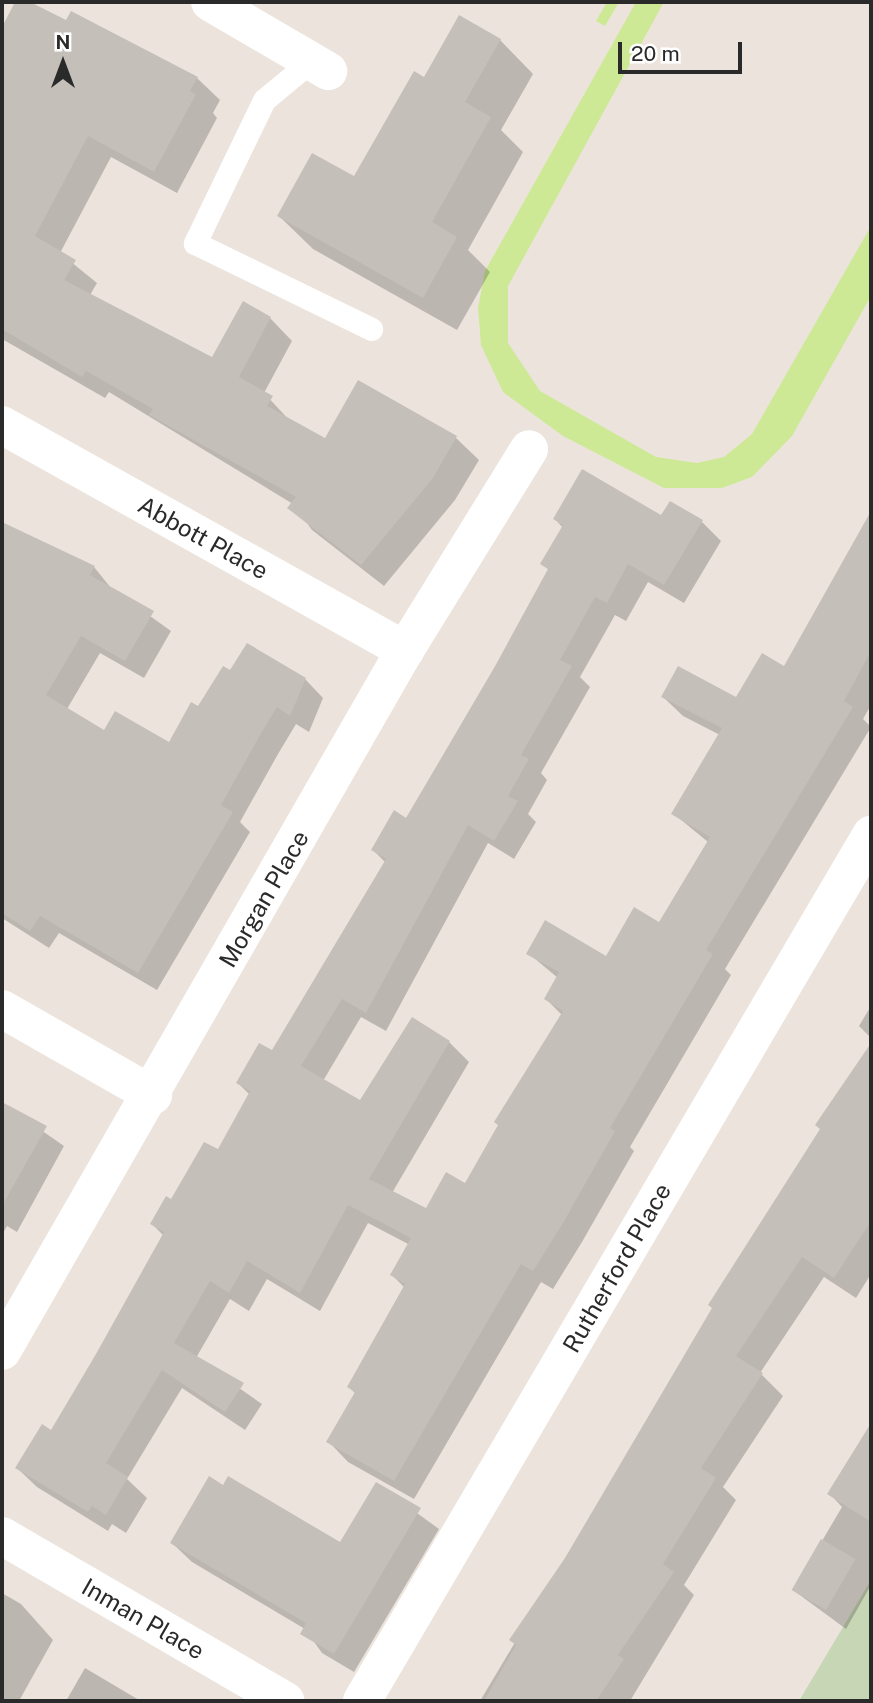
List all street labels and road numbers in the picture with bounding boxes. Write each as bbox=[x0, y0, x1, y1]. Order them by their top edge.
street label: Abbott Place bbox=[133, 490, 273, 586]
street label: Morgan Place bbox=[213, 825, 315, 973]
street label: Rutherford Place bbox=[557, 1178, 677, 1358]
street label: Inman Place bbox=[77, 1572, 209, 1666]

